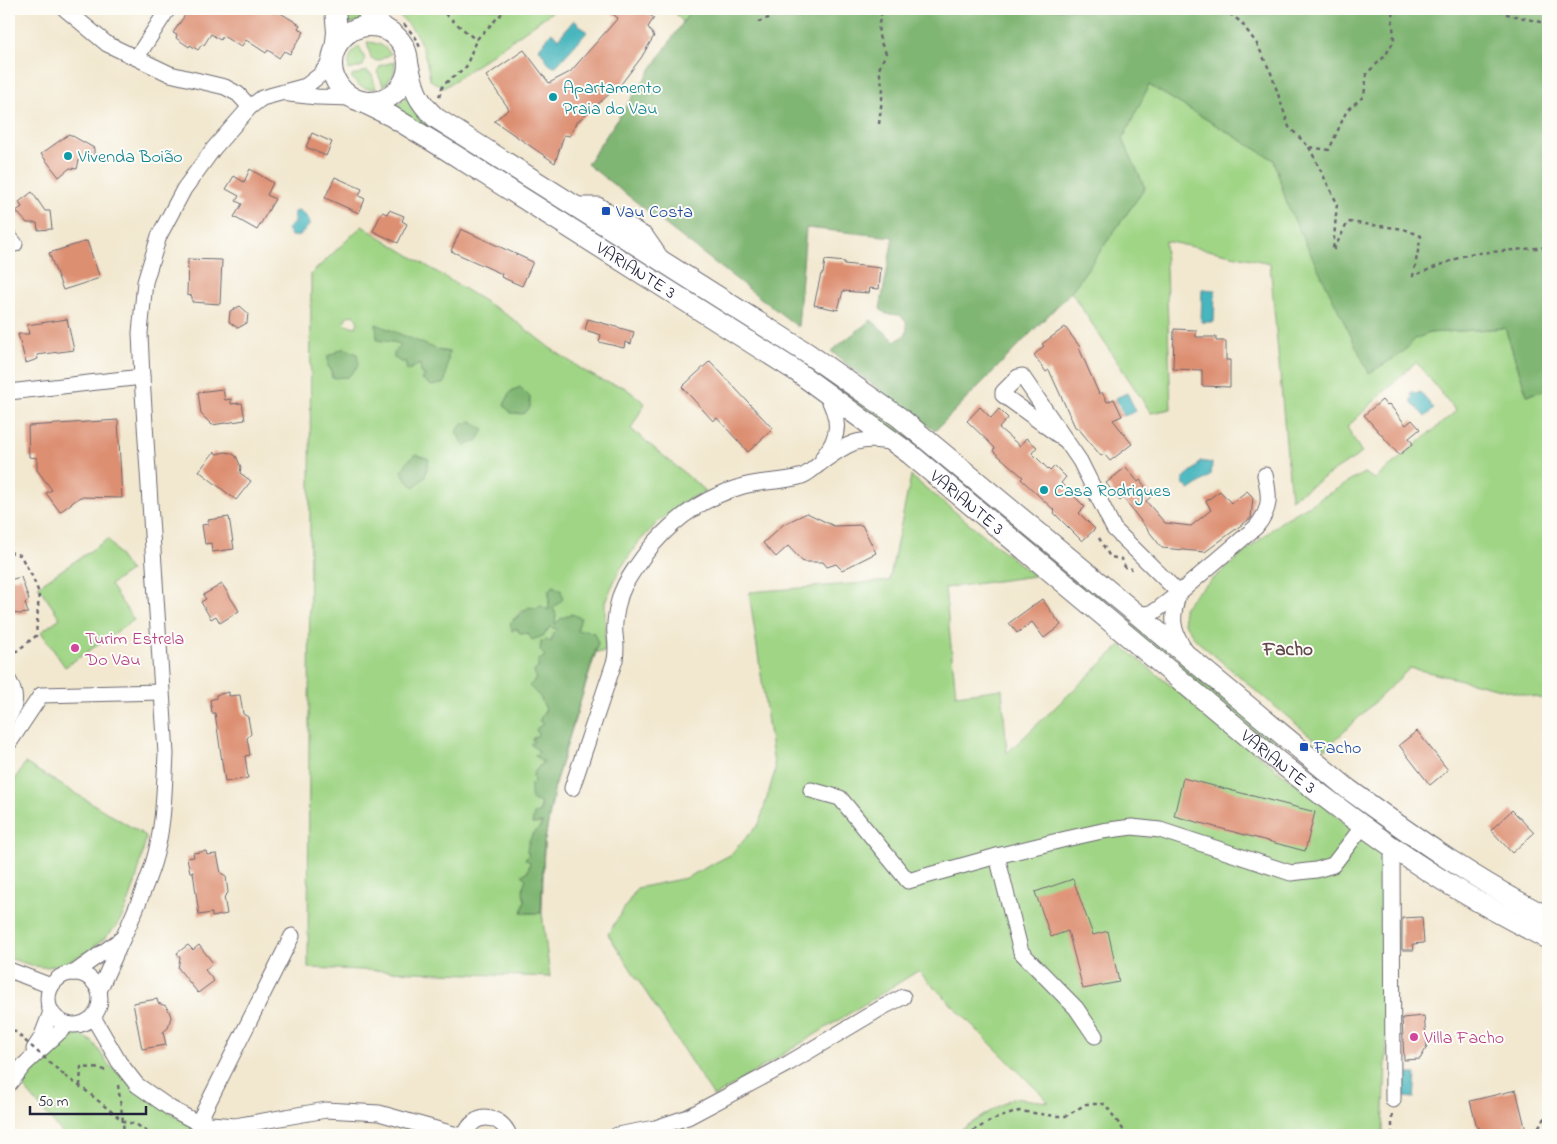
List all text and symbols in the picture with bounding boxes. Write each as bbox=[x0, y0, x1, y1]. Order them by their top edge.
place label: Apartamento Praia do Vau bbox=[563, 76, 661, 123]
marker: Apartamento Praia do Vau bbox=[547, 91, 559, 103]
place label: Vivenda Boião bbox=[77, 145, 183, 171]
marker: Vivenda Boião bbox=[62, 150, 74, 162]
place label: Vau Costa bbox=[615, 200, 693, 226]
marker: Vau Costa bbox=[600, 205, 612, 217]
street label: VARIANTE 3 bbox=[589, 236, 680, 307]
street label: VARIANTE 3 bbox=[923, 464, 1009, 543]
place label: Casa Rodrigues bbox=[1054, 479, 1171, 506]
marker: Casa Rodrigues bbox=[1038, 484, 1050, 496]
place label: Turim Estrela Do Vau bbox=[84, 627, 184, 674]
district label: Facho bbox=[1262, 637, 1313, 664]
marker: Turim Estrela Do Vau bbox=[69, 642, 81, 654]
street label: VARIANTE 3 bbox=[1233, 724, 1321, 801]
place label: Facho bbox=[1313, 736, 1361, 762]
marker: Facho bbox=[1298, 741, 1310, 753]
place label: Villa Facho bbox=[1423, 1026, 1504, 1052]
marker: Villa Facho bbox=[1408, 1031, 1420, 1043]
scale bar bbox=[30, 1084, 146, 1116]
text: 50 m bbox=[38, 1091, 69, 1113]

